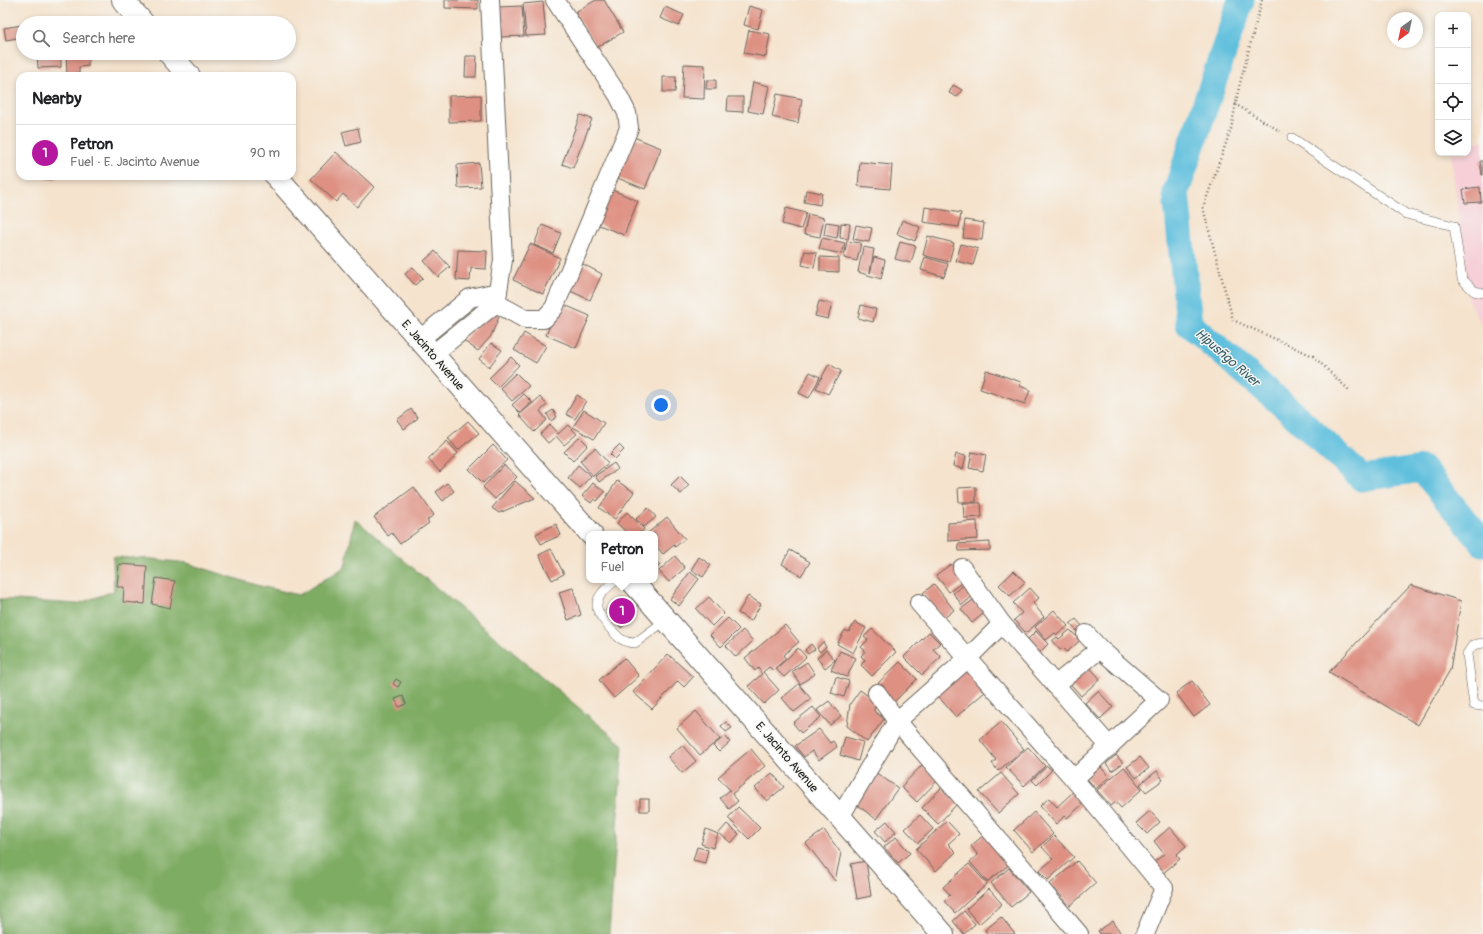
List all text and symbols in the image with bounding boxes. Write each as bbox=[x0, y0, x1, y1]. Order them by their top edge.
north arrow bbox=[1387, 12, 1423, 48]
map controls bbox=[1435, 12, 1471, 156]
button: + bbox=[1435, 12, 1471, 48]
search box bbox=[16, 16, 296, 60]
icon: search bbox=[30, 27, 52, 49]
text: Search here bbox=[62, 29, 135, 48]
button: − bbox=[1435, 48, 1471, 84]
button: locate bbox=[1435, 84, 1471, 120]
text: Nearby bbox=[32, 88, 81, 109]
button: layers bbox=[1435, 120, 1471, 156]
text: Petron bbox=[70, 135, 113, 154]
text: 1 bbox=[42, 145, 48, 161]
text: 90 m bbox=[250, 145, 280, 161]
text: Fuel · E. Jacinto Avenue bbox=[70, 154, 199, 170]
street label: E. Jacinto Avenue bbox=[398, 317, 467, 394]
water label: Hipusñgo River bbox=[1192, 325, 1265, 392]
your location bbox=[651, 395, 671, 415]
popup bbox=[586, 531, 658, 583]
text: Petron bbox=[600, 540, 644, 559]
text: Fuel bbox=[600, 559, 624, 575]
pin: 1 bbox=[609, 596, 635, 626]
street label: E. Jacinto Avenue bbox=[752, 719, 821, 796]

